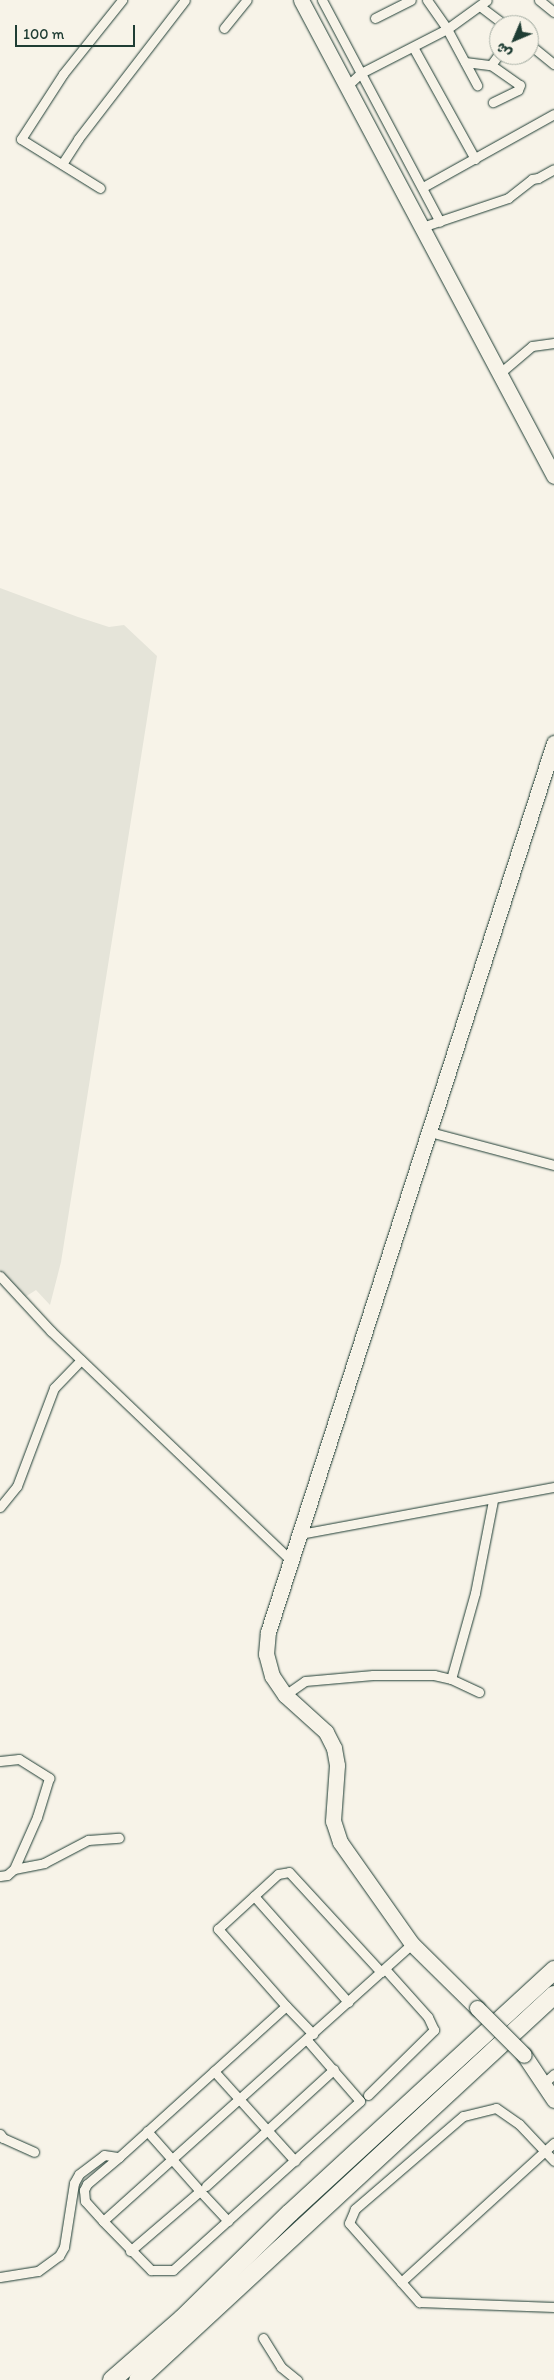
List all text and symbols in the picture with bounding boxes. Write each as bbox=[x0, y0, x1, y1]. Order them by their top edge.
scale bar bbox=[18, 15, 138, 47]
north arrow bbox=[489, 15, 539, 65]
text: 100 m bbox=[23, 25, 64, 43]
text: ش bbox=[492, 39, 515, 62]

